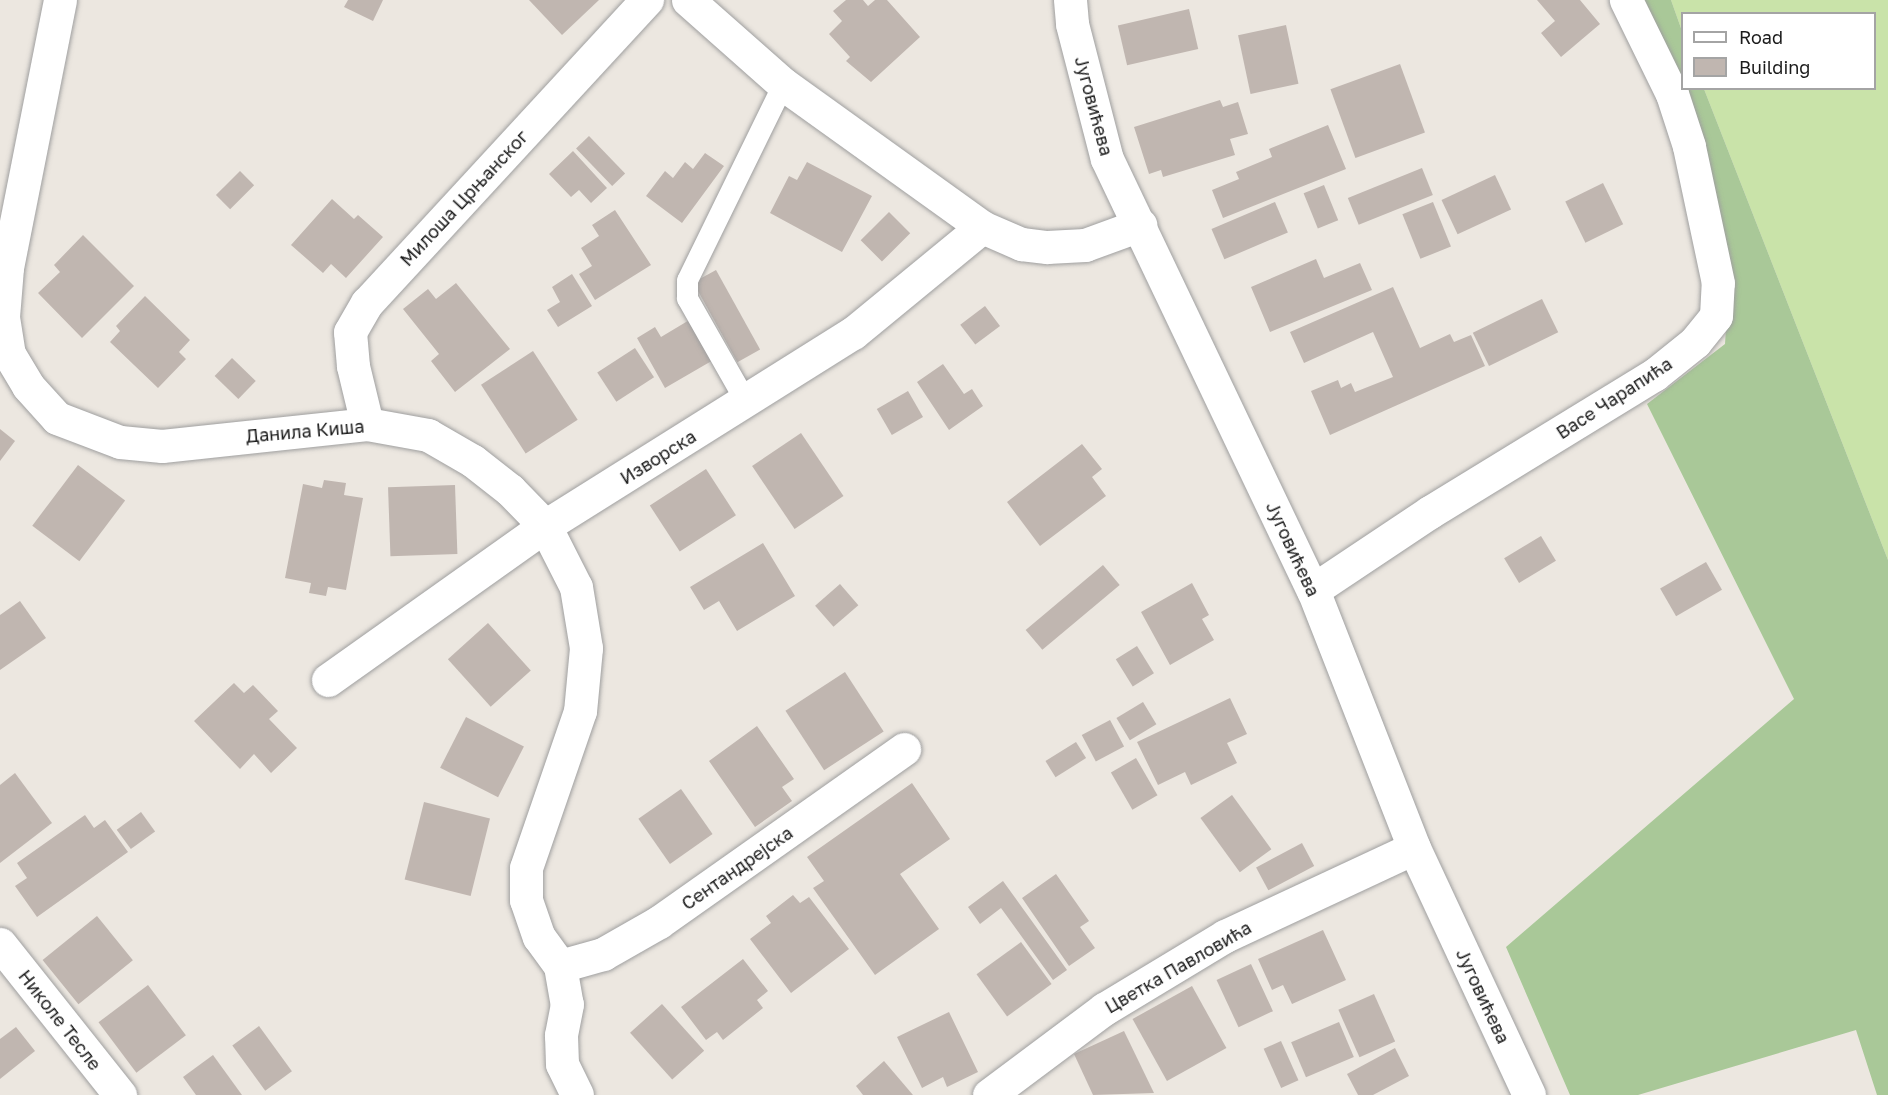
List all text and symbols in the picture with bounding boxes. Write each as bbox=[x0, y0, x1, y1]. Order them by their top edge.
legend bbox=[1681, 12, 1876, 90]
text: Road bbox=[1739, 26, 1783, 48]
street label: Југовићева bbox=[1070, 54, 1118, 158]
text: Building bbox=[1739, 56, 1810, 78]
street label: Милоша Црњанског bbox=[396, 126, 532, 270]
street label: Васе Чарапића bbox=[1552, 353, 1676, 443]
street label: Данила Киша bbox=[245, 415, 365, 447]
street label: Изворска bbox=[616, 425, 700, 489]
street label: Југовићева bbox=[1262, 498, 1324, 600]
street label: Сентандрејска bbox=[677, 822, 797, 914]
street label: Цветка Павловића bbox=[1101, 916, 1255, 1018]
street label: Југовићева bbox=[1452, 945, 1514, 1047]
street label: Николе Тесле bbox=[14, 965, 106, 1075]

